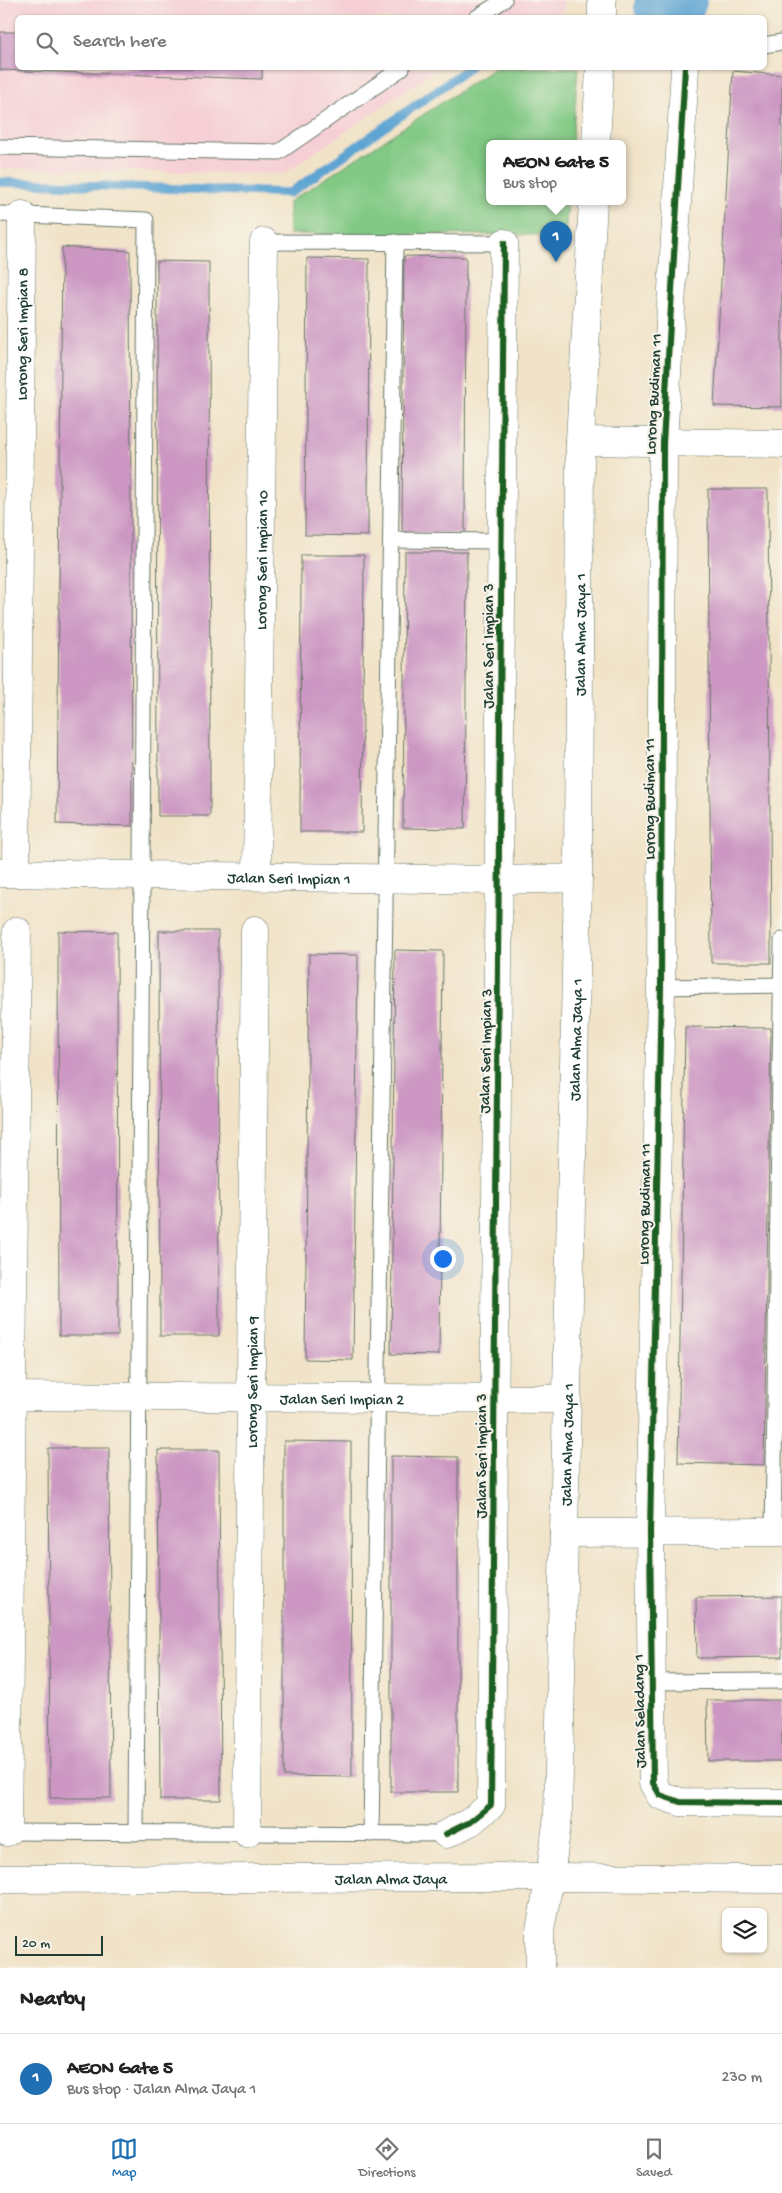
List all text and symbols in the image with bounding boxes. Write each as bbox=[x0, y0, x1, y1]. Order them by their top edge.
search box bbox=[15, 15, 767, 70]
icon: search bbox=[33, 29, 61, 57]
text: Search here bbox=[73, 31, 167, 54]
popup bbox=[486, 140, 626, 205]
text: AEON Gate 5 bbox=[503, 152, 609, 175]
text: Bus stop bbox=[503, 175, 557, 194]
pin: 1 bbox=[540, 221, 572, 262]
street label: Lorong Seri Impian 8 bbox=[14, 267, 35, 401]
street label: Lorong Budiman 11 bbox=[643, 333, 668, 455]
street label: Lorong Seri Impian 10 bbox=[254, 490, 274, 630]
street label: Jalan Alma Jaya 1 bbox=[573, 573, 592, 696]
street label: Jalan Seri Impian 3 bbox=[481, 584, 500, 708]
street label: Lorong Budiman 11 bbox=[642, 738, 661, 860]
street label: Jalan Seri Impian 1 bbox=[227, 870, 351, 891]
street label: Jalan Alma Jaya 1 bbox=[567, 978, 589, 1101]
street label: Jalan Seri Impian 3 bbox=[477, 988, 498, 1114]
street label: Lorong Budiman 11 bbox=[636, 1143, 657, 1265]
your location bbox=[430, 1246, 456, 1272]
street label: Lorong Seri Impian 9 bbox=[244, 1316, 265, 1448]
street label: Jalan Alma Jaya 1 bbox=[559, 1383, 580, 1506]
street label: Jalan Seri Impian 2 bbox=[280, 1391, 404, 1411]
street label: Jalan Seri Impian 3 bbox=[474, 1394, 493, 1518]
street label: Jalan Seladang 1 bbox=[631, 1654, 652, 1768]
street label: Jalan Alma Jaya bbox=[335, 1871, 448, 1891]
map controls bbox=[722, 1908, 767, 1953]
button: layers bbox=[722, 1908, 767, 1953]
scale bar bbox=[15, 1933, 102, 1956]
text: 20 m bbox=[22, 1936, 50, 1953]
text: Nearby bbox=[20, 1988, 85, 2013]
text: AEON Gate 5 bbox=[67, 2058, 173, 2081]
text: 1 bbox=[33, 2069, 39, 2088]
text: 230 m bbox=[722, 2069, 762, 2088]
text: Bus stop · Jalan Alma Jaya 1 bbox=[67, 2081, 256, 2100]
tab: Map bbox=[110, 2135, 138, 2182]
tab: Directions bbox=[359, 2135, 416, 2182]
tab: Saved bbox=[636, 2135, 672, 2182]

